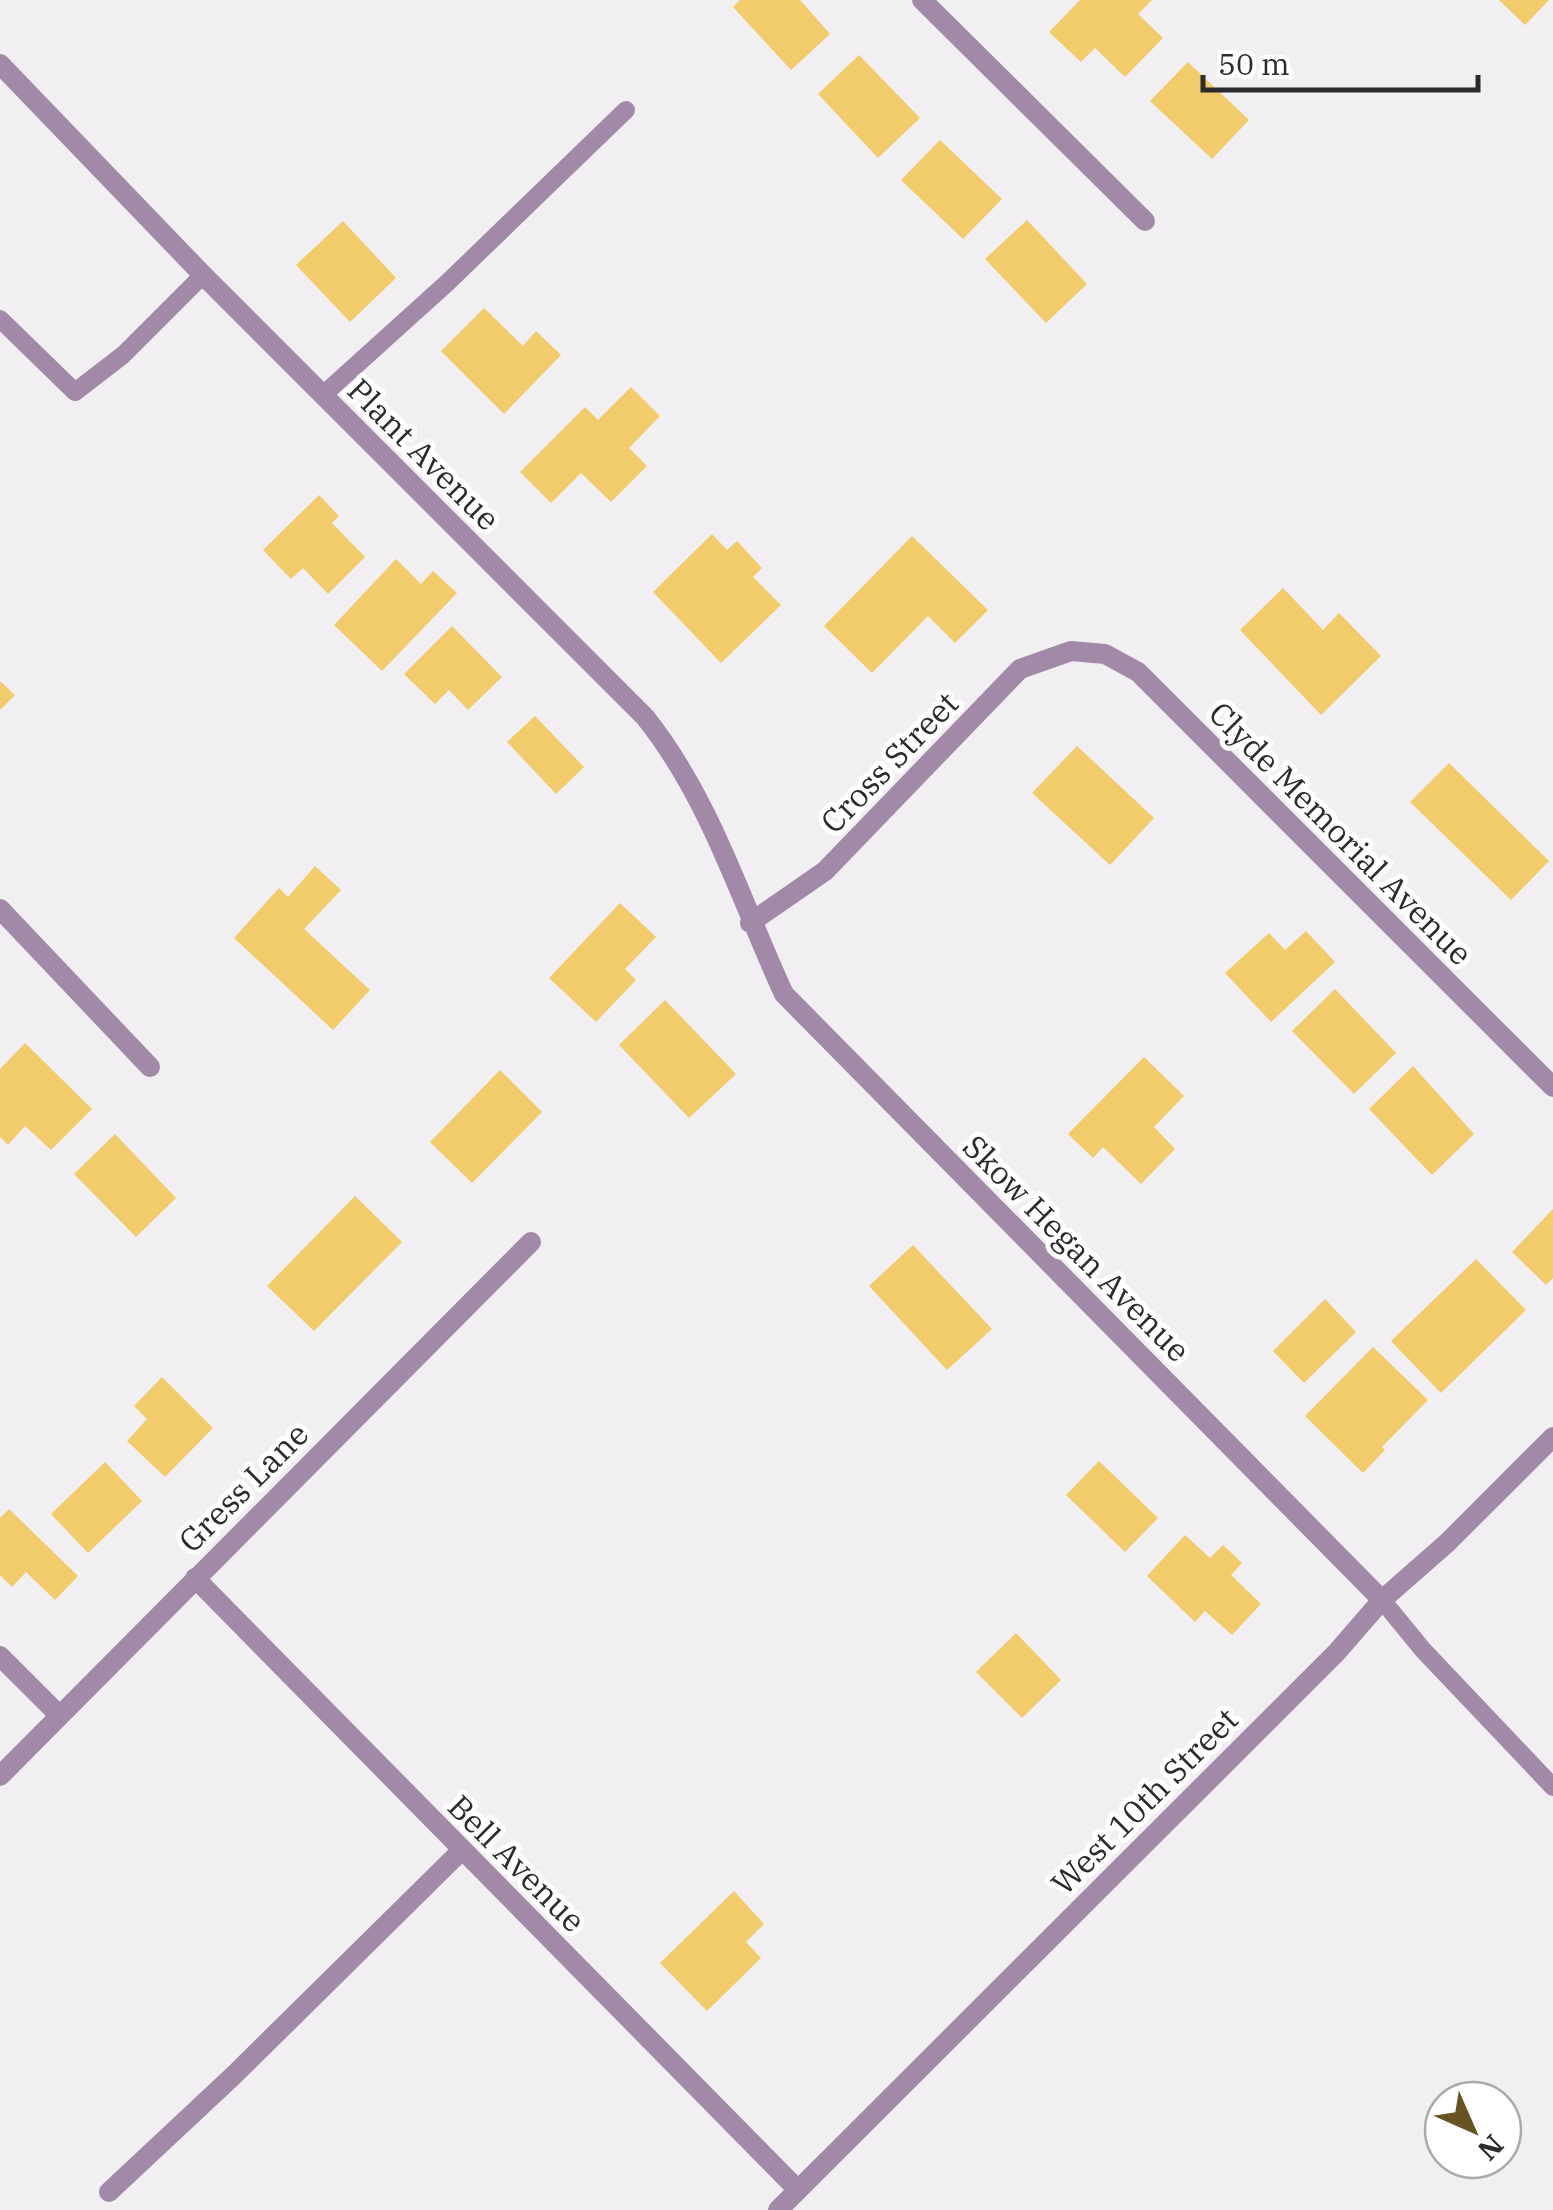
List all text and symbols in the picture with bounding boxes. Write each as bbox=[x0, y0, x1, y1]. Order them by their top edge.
scale bar bbox=[1203, 30, 1478, 92]
text: 50 m bbox=[1218, 44, 1290, 83]
street label: Plant Avenue bbox=[339, 369, 509, 539]
street label: Cross Street bbox=[811, 682, 967, 842]
street label: Clyde Memorial Avenue bbox=[1200, 692, 1482, 974]
street label: Skow Hegan Avenue bbox=[954, 1125, 1200, 1371]
street label: Gress Lane bbox=[169, 1413, 317, 1561]
street label: West 10th Street bbox=[1042, 1699, 1246, 1903]
street label: Bell Avenue bbox=[439, 1785, 595, 1941]
north arrow bbox=[1423, 2080, 1523, 2180]
text: N bbox=[1470, 2127, 1512, 2169]

